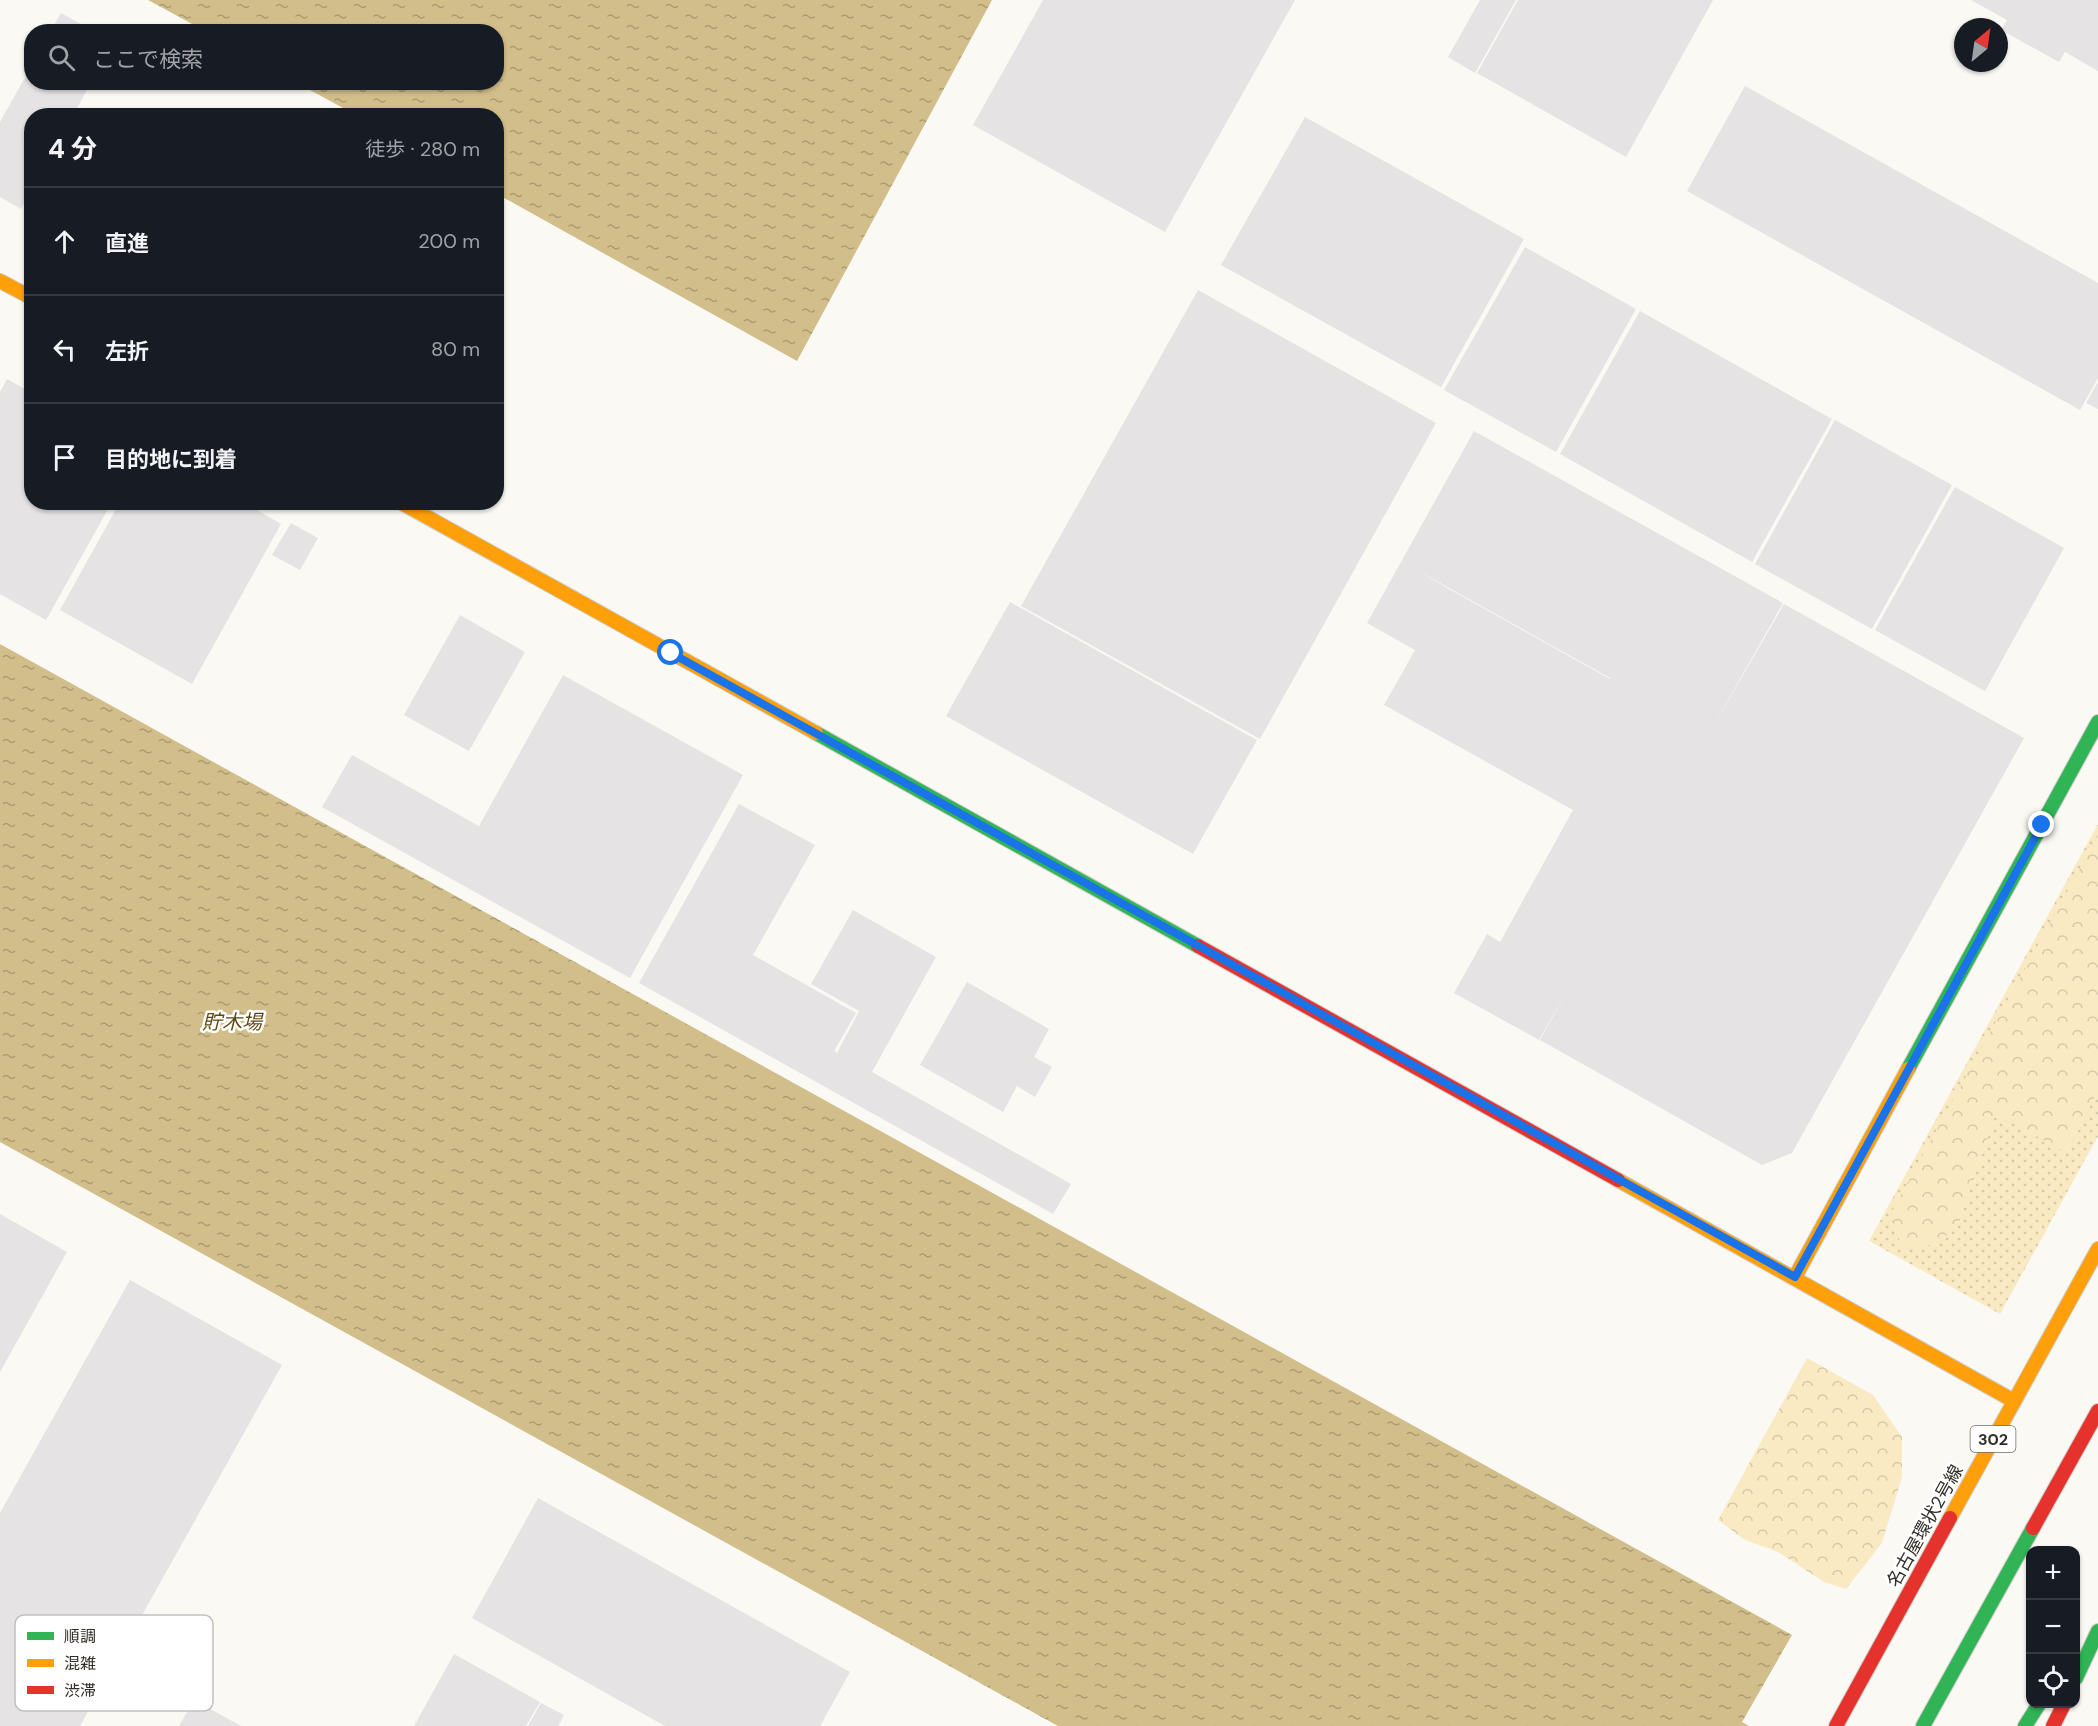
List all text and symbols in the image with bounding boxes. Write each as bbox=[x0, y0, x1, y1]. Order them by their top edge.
north arrow bbox=[1954, 18, 2008, 72]
search box bbox=[24, 24, 504, 90]
icon: search bbox=[45, 41, 78, 74]
text: ここで検索 bbox=[93, 45, 203, 74]
text: 4 分 bbox=[48, 132, 97, 166]
text: 徒歩 · 280 m bbox=[365, 136, 480, 162]
icon: ahead bbox=[48, 225, 81, 258]
text: 200 m bbox=[418, 228, 480, 254]
text: 直進 bbox=[105, 229, 149, 258]
icon: left bbox=[48, 333, 81, 366]
text: 80 m bbox=[431, 336, 480, 362]
text: 左折 bbox=[105, 337, 149, 366]
icon: arrive bbox=[48, 441, 81, 474]
text: 目的地に到着 bbox=[105, 445, 237, 474]
route start bbox=[657, 639, 683, 665]
route end bbox=[2028, 811, 2054, 837]
water label: 貯木場 bbox=[202, 1009, 264, 1035]
road number: 302 bbox=[1970, 1426, 2016, 1452]
street label: 名古屋環状2号線 bbox=[1881, 1461, 1969, 1591]
map controls bbox=[2026, 1546, 2080, 1708]
button: + bbox=[2026, 1546, 2080, 1600]
button: − bbox=[2026, 1600, 2080, 1654]
legend bbox=[15, 1615, 213, 1711]
text: 順調 bbox=[64, 1626, 96, 1647]
text: 混雑 bbox=[64, 1653, 96, 1674]
button: locate bbox=[2026, 1654, 2080, 1708]
text: 渋滞 bbox=[64, 1680, 96, 1701]

